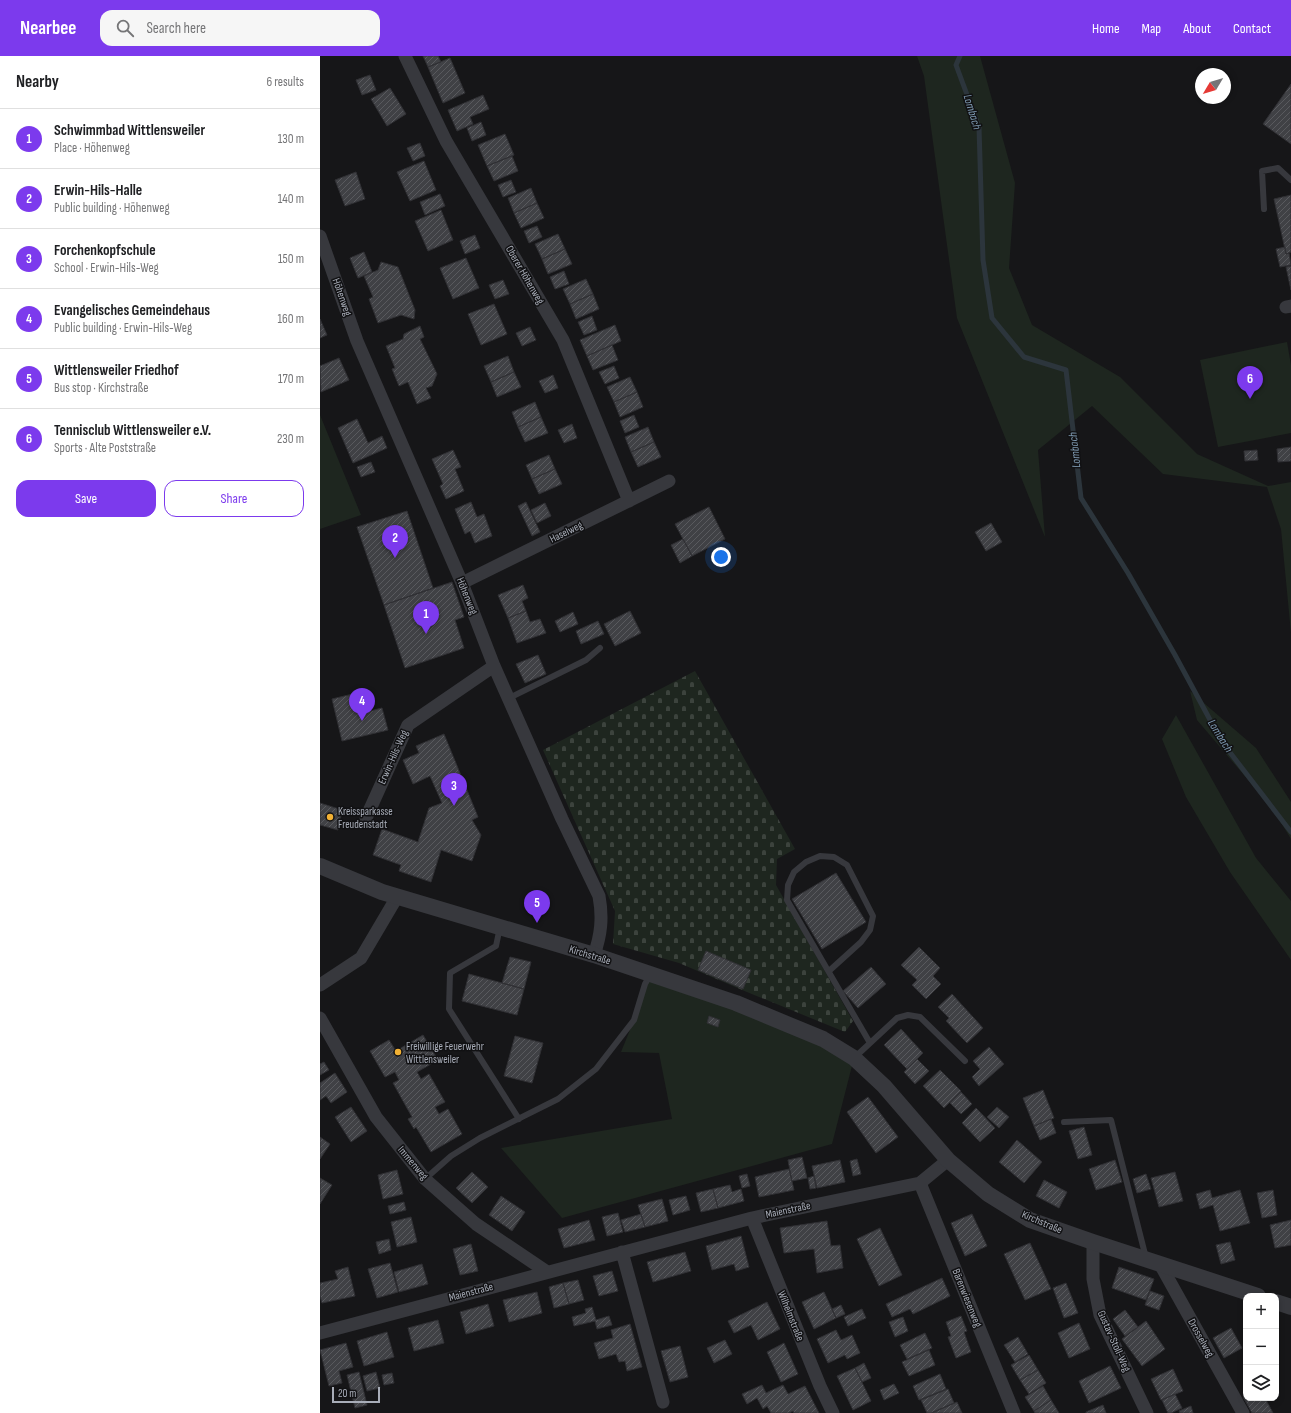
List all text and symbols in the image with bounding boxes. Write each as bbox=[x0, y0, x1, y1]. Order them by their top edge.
search box bbox=[100, 10, 380, 46]
text: Nearbee bbox=[20, 17, 76, 40]
icon: search bbox=[114, 17, 136, 39]
text: Search here bbox=[146, 19, 206, 38]
text: Home bbox=[1092, 20, 1120, 37]
text: Map bbox=[1142, 20, 1161, 37]
text: About bbox=[1183, 20, 1211, 37]
text: Contact bbox=[1233, 20, 1271, 37]
north arrow bbox=[1195, 68, 1231, 104]
text: Nearby bbox=[16, 72, 59, 92]
text: 6 results bbox=[266, 74, 304, 90]
water label: Lombach bbox=[960, 93, 984, 131]
text: Schwimmbad Wittlensweiler bbox=[54, 121, 205, 140]
text: 1 bbox=[26, 131, 32, 147]
text: 130 m bbox=[278, 131, 304, 147]
text: Place · Höhenweg bbox=[54, 140, 130, 156]
text: Erwin-Hils-Halle bbox=[54, 181, 142, 200]
text: 2 bbox=[26, 191, 32, 207]
text: 140 m bbox=[278, 191, 304, 207]
text: Public building · Höhenweg bbox=[54, 200, 170, 216]
text: Forchenkopfschule bbox=[54, 241, 156, 260]
street label: Oberer Höhenweg bbox=[503, 243, 547, 307]
text: 3 bbox=[26, 251, 32, 267]
text: 150 m bbox=[278, 251, 304, 267]
text: School · Erwin-Hils-Weg bbox=[54, 260, 159, 276]
street label: Höhenweg bbox=[330, 276, 355, 318]
text: Evangelisches Gemeindehaus bbox=[54, 301, 210, 320]
text: 4 bbox=[26, 311, 32, 327]
text: 160 m bbox=[278, 311, 304, 327]
text: Public building · Erwin-Hils-Weg bbox=[54, 320, 192, 336]
text: Wittlensweiler Friedhof bbox=[54, 361, 179, 380]
pin: 6 bbox=[1237, 366, 1263, 399]
text: 5 bbox=[26, 371, 32, 387]
text: 170 m bbox=[278, 371, 304, 387]
text: Bus stop · Kirchstraße bbox=[54, 380, 148, 396]
text: Tennisclub Wittlensweiler e.V. bbox=[54, 421, 211, 440]
text: 6 bbox=[26, 431, 32, 447]
text: 230 m bbox=[277, 431, 304, 447]
water label: Lombach bbox=[1066, 431, 1084, 469]
text: Sports · Alte Poststraße bbox=[54, 440, 156, 456]
button: Save bbox=[16, 480, 156, 517]
button: Share bbox=[164, 480, 304, 517]
street label: Haselweg bbox=[547, 518, 585, 546]
pin: 2 bbox=[382, 525, 408, 558]
your location bbox=[711, 547, 731, 567]
street label: Höhenweg bbox=[454, 576, 481, 617]
pin: 1 bbox=[413, 601, 439, 634]
pin: 4 bbox=[349, 688, 375, 721]
water label: Lombach bbox=[1204, 717, 1236, 755]
street label: Erwin-Hils-Weg bbox=[375, 727, 411, 786]
pin: 3 bbox=[441, 773, 467, 806]
place label: Kreissparkasse Freudenstadt bbox=[338, 805, 393, 831]
marker: Kreissparkasse Freudenstadt bbox=[325, 812, 335, 822]
pin: 5 bbox=[524, 890, 550, 923]
street label: Kirchstraße bbox=[568, 943, 612, 967]
place label: Freiwillige Feuerwehr Wittlensweiler bbox=[406, 1040, 484, 1066]
marker: Freiwillige Feuerwehr Wittlensweiler bbox=[393, 1047, 403, 1057]
street label: Immenweg bbox=[395, 1143, 431, 1183]
street label: Maienstraße bbox=[764, 1199, 812, 1221]
street label: Kirchstraße bbox=[1020, 1208, 1064, 1236]
street label: Bärenwiesenweg bbox=[949, 1267, 985, 1330]
street label: Maienstraße bbox=[447, 1280, 495, 1304]
street label: Wilhelmstraße bbox=[775, 1289, 807, 1343]
map controls bbox=[1243, 1293, 1279, 1401]
button: + bbox=[1243, 1293, 1279, 1329]
street label: Gustav-Stoll-Weg bbox=[1095, 1308, 1134, 1374]
street label: Drosselweg bbox=[1185, 1316, 1217, 1360]
button: − bbox=[1243, 1329, 1279, 1365]
button: layers bbox=[1243, 1365, 1279, 1401]
scale bar bbox=[332, 1385, 380, 1404]
text: 20 m bbox=[338, 1387, 356, 1400]

